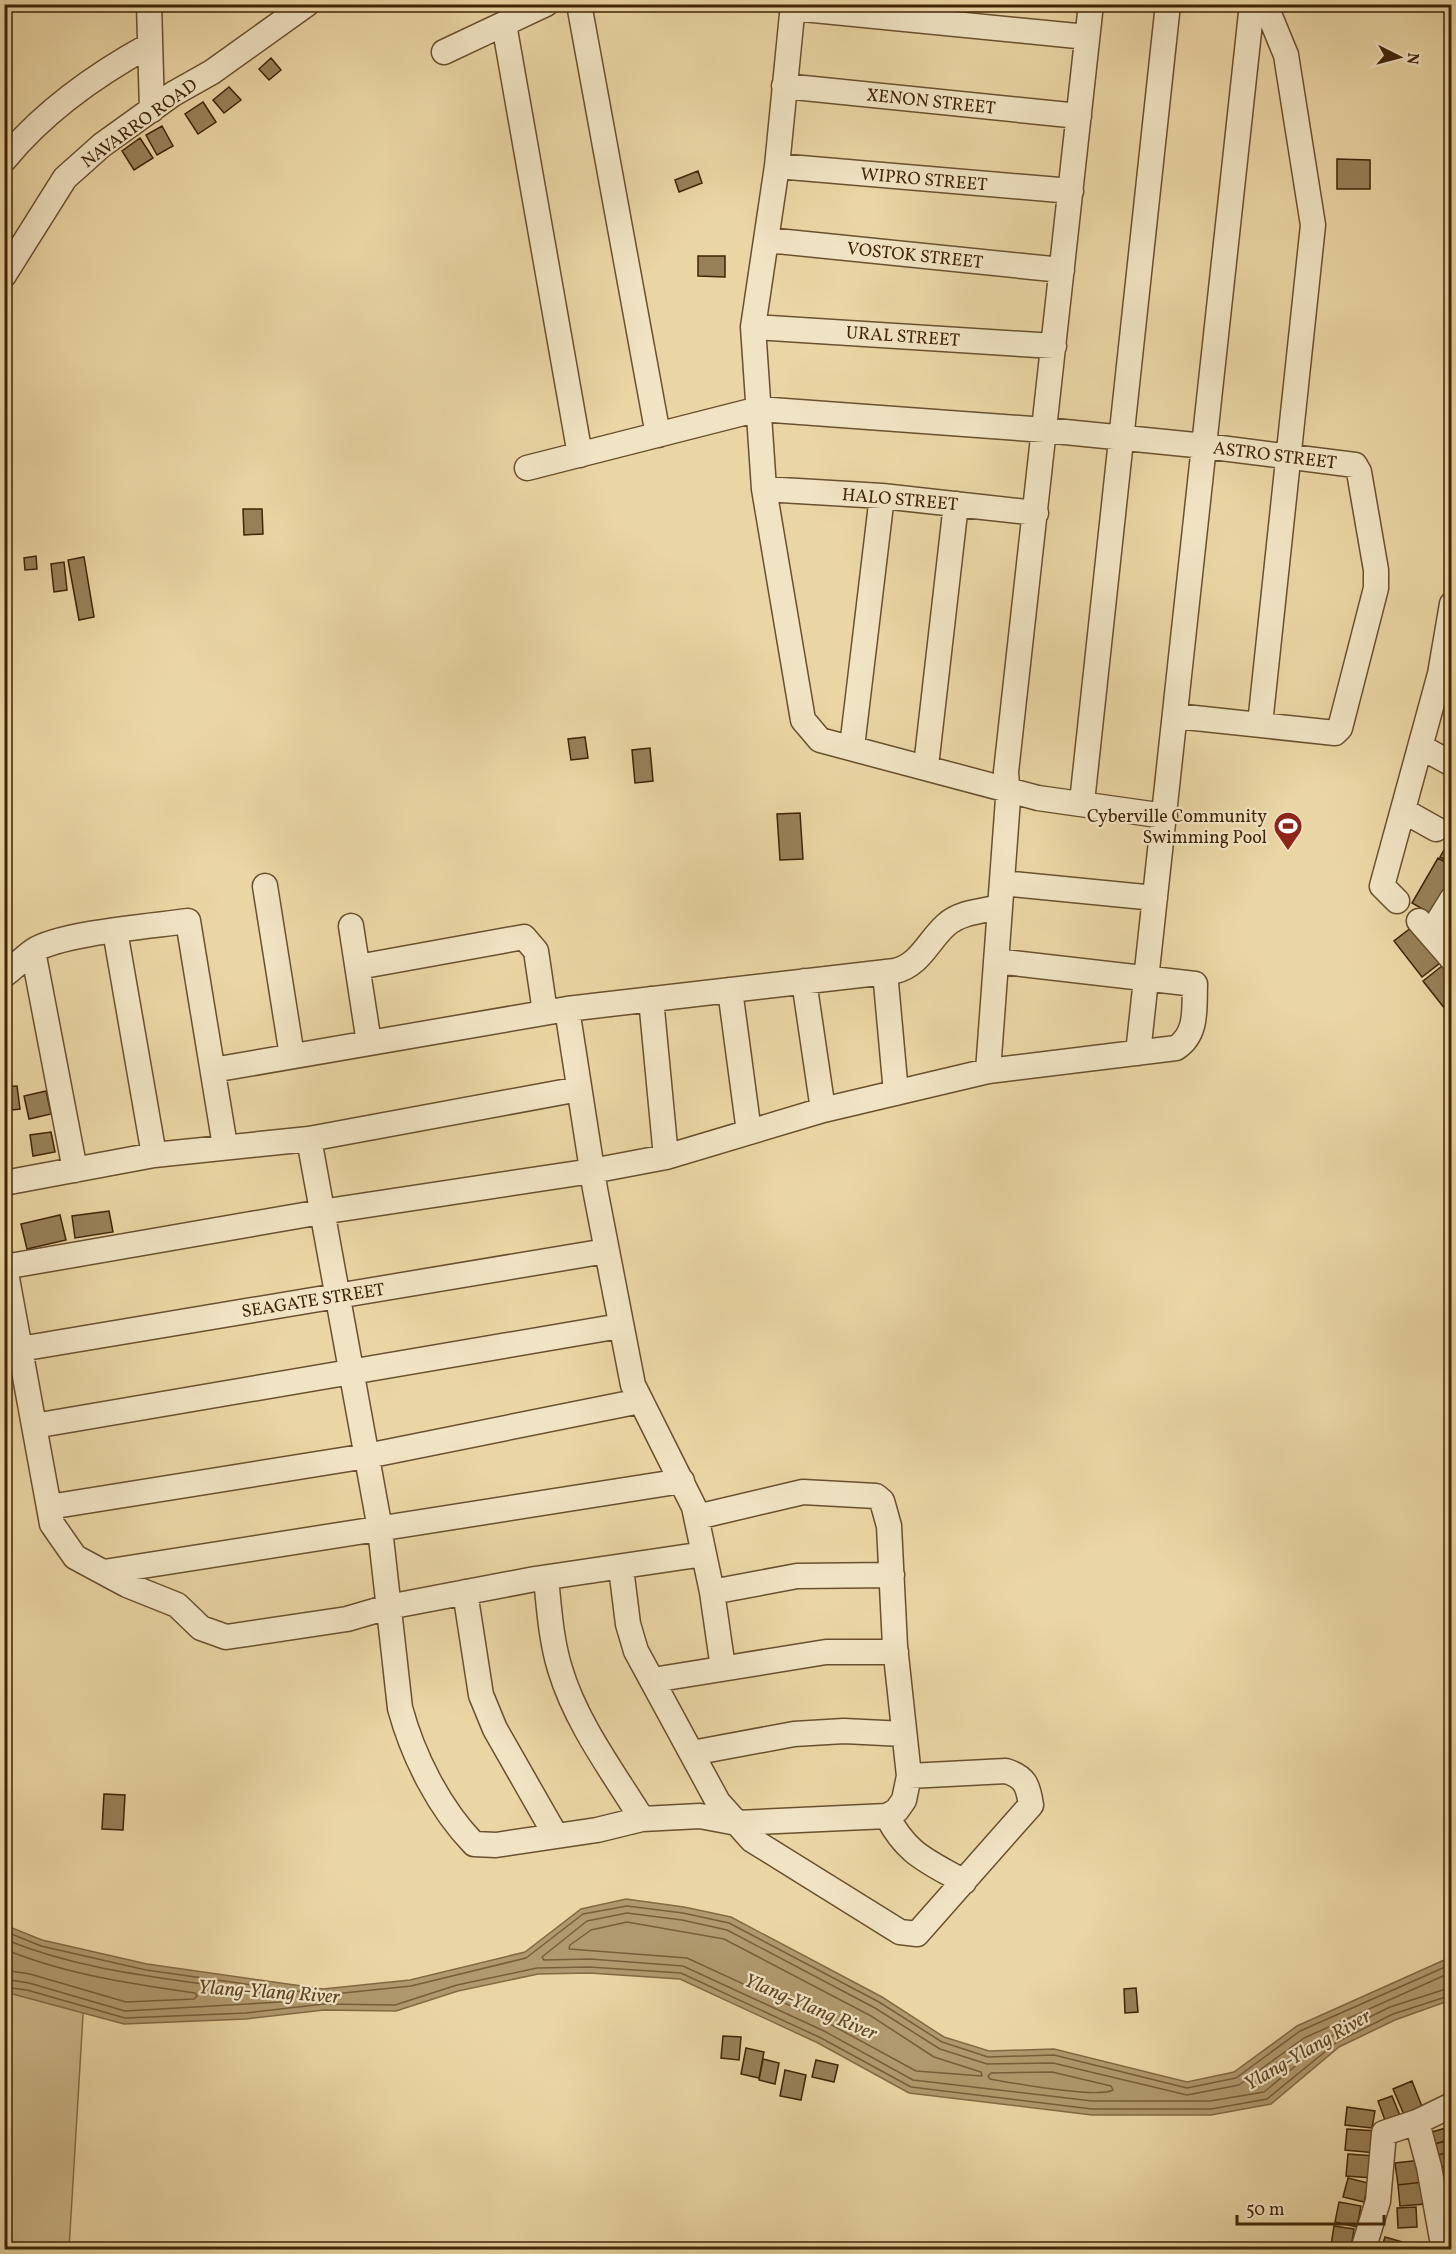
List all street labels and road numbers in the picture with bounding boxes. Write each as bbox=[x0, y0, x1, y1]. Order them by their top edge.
street label: NAVARRO ROAD bbox=[77, 74, 203, 175]
street label: XENON STREET bbox=[865, 83, 997, 122]
street label: WIPRO STREET bbox=[859, 162, 989, 199]
street label: VOSTOK STREET bbox=[845, 237, 985, 276]
street label: URAL STREET bbox=[845, 321, 961, 354]
street label: ASTRO STREET bbox=[1212, 437, 1339, 477]
street label: HALO STREET bbox=[841, 483, 959, 518]
street label: SEAGATE STREET bbox=[240, 1278, 387, 1325]

